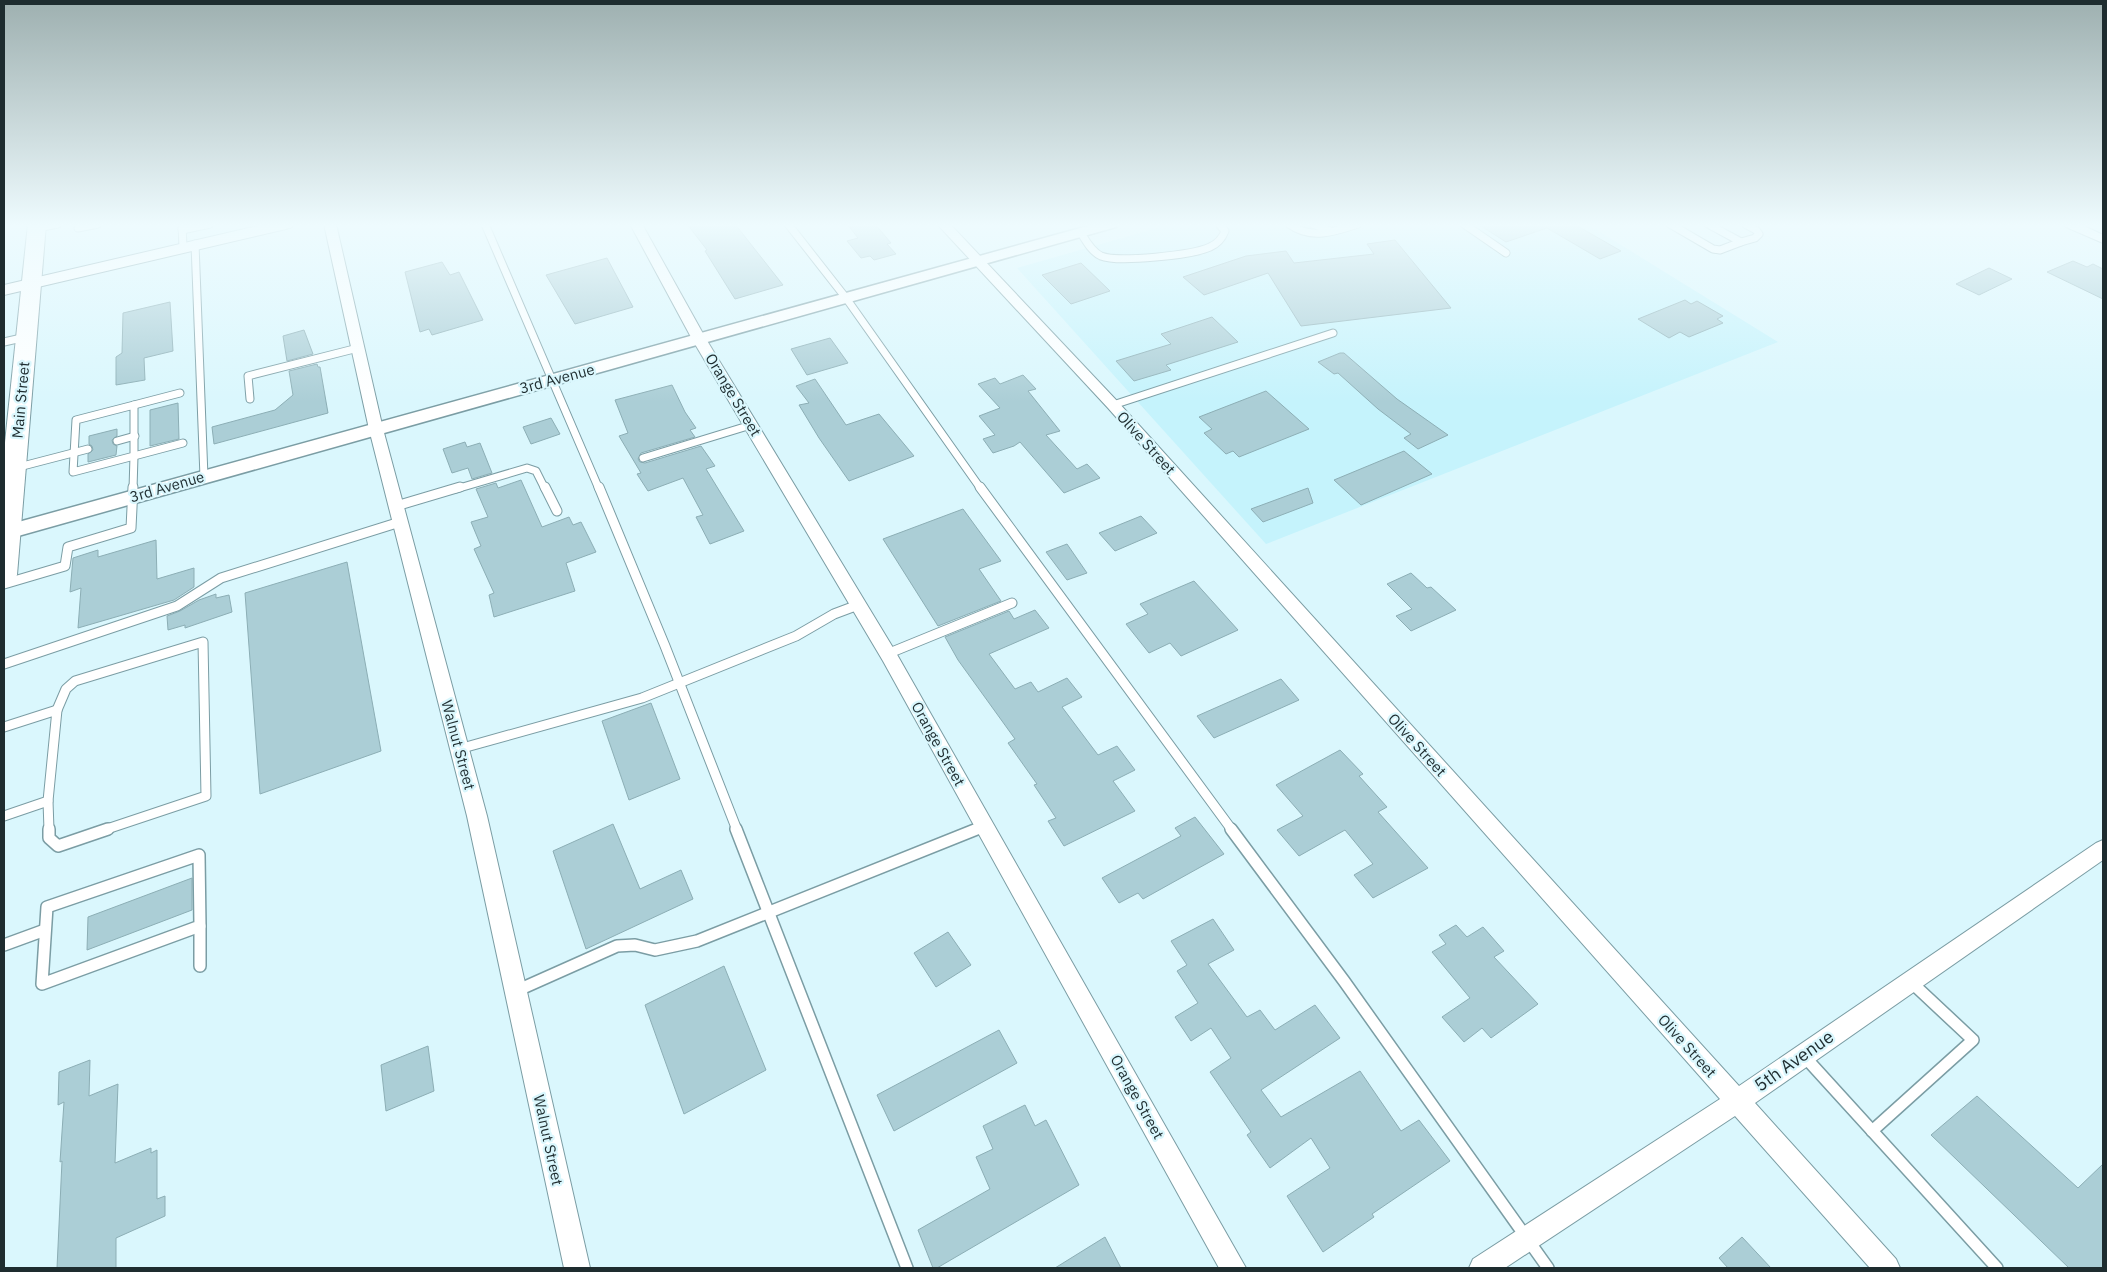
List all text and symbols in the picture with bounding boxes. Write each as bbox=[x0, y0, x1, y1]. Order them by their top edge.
street label: Orange Street bbox=[701, 350, 766, 440]
street label: 3rd Avenue bbox=[517, 359, 596, 398]
street label: Main Street bbox=[8, 361, 33, 439]
street label: Olive Street bbox=[1113, 407, 1180, 478]
street label: 3rd Avenue bbox=[127, 467, 206, 506]
street label: Walnut Street bbox=[437, 698, 480, 792]
street label: Orange Street bbox=[907, 698, 969, 789]
street label: Olive Street bbox=[1384, 709, 1451, 780]
street label: Olive Street bbox=[1654, 1010, 1721, 1081]
street label: 5th Avenue bbox=[1750, 1025, 1838, 1096]
street label: Orange Street bbox=[1106, 1051, 1168, 1142]
street label: Walnut Street bbox=[530, 1093, 567, 1187]

